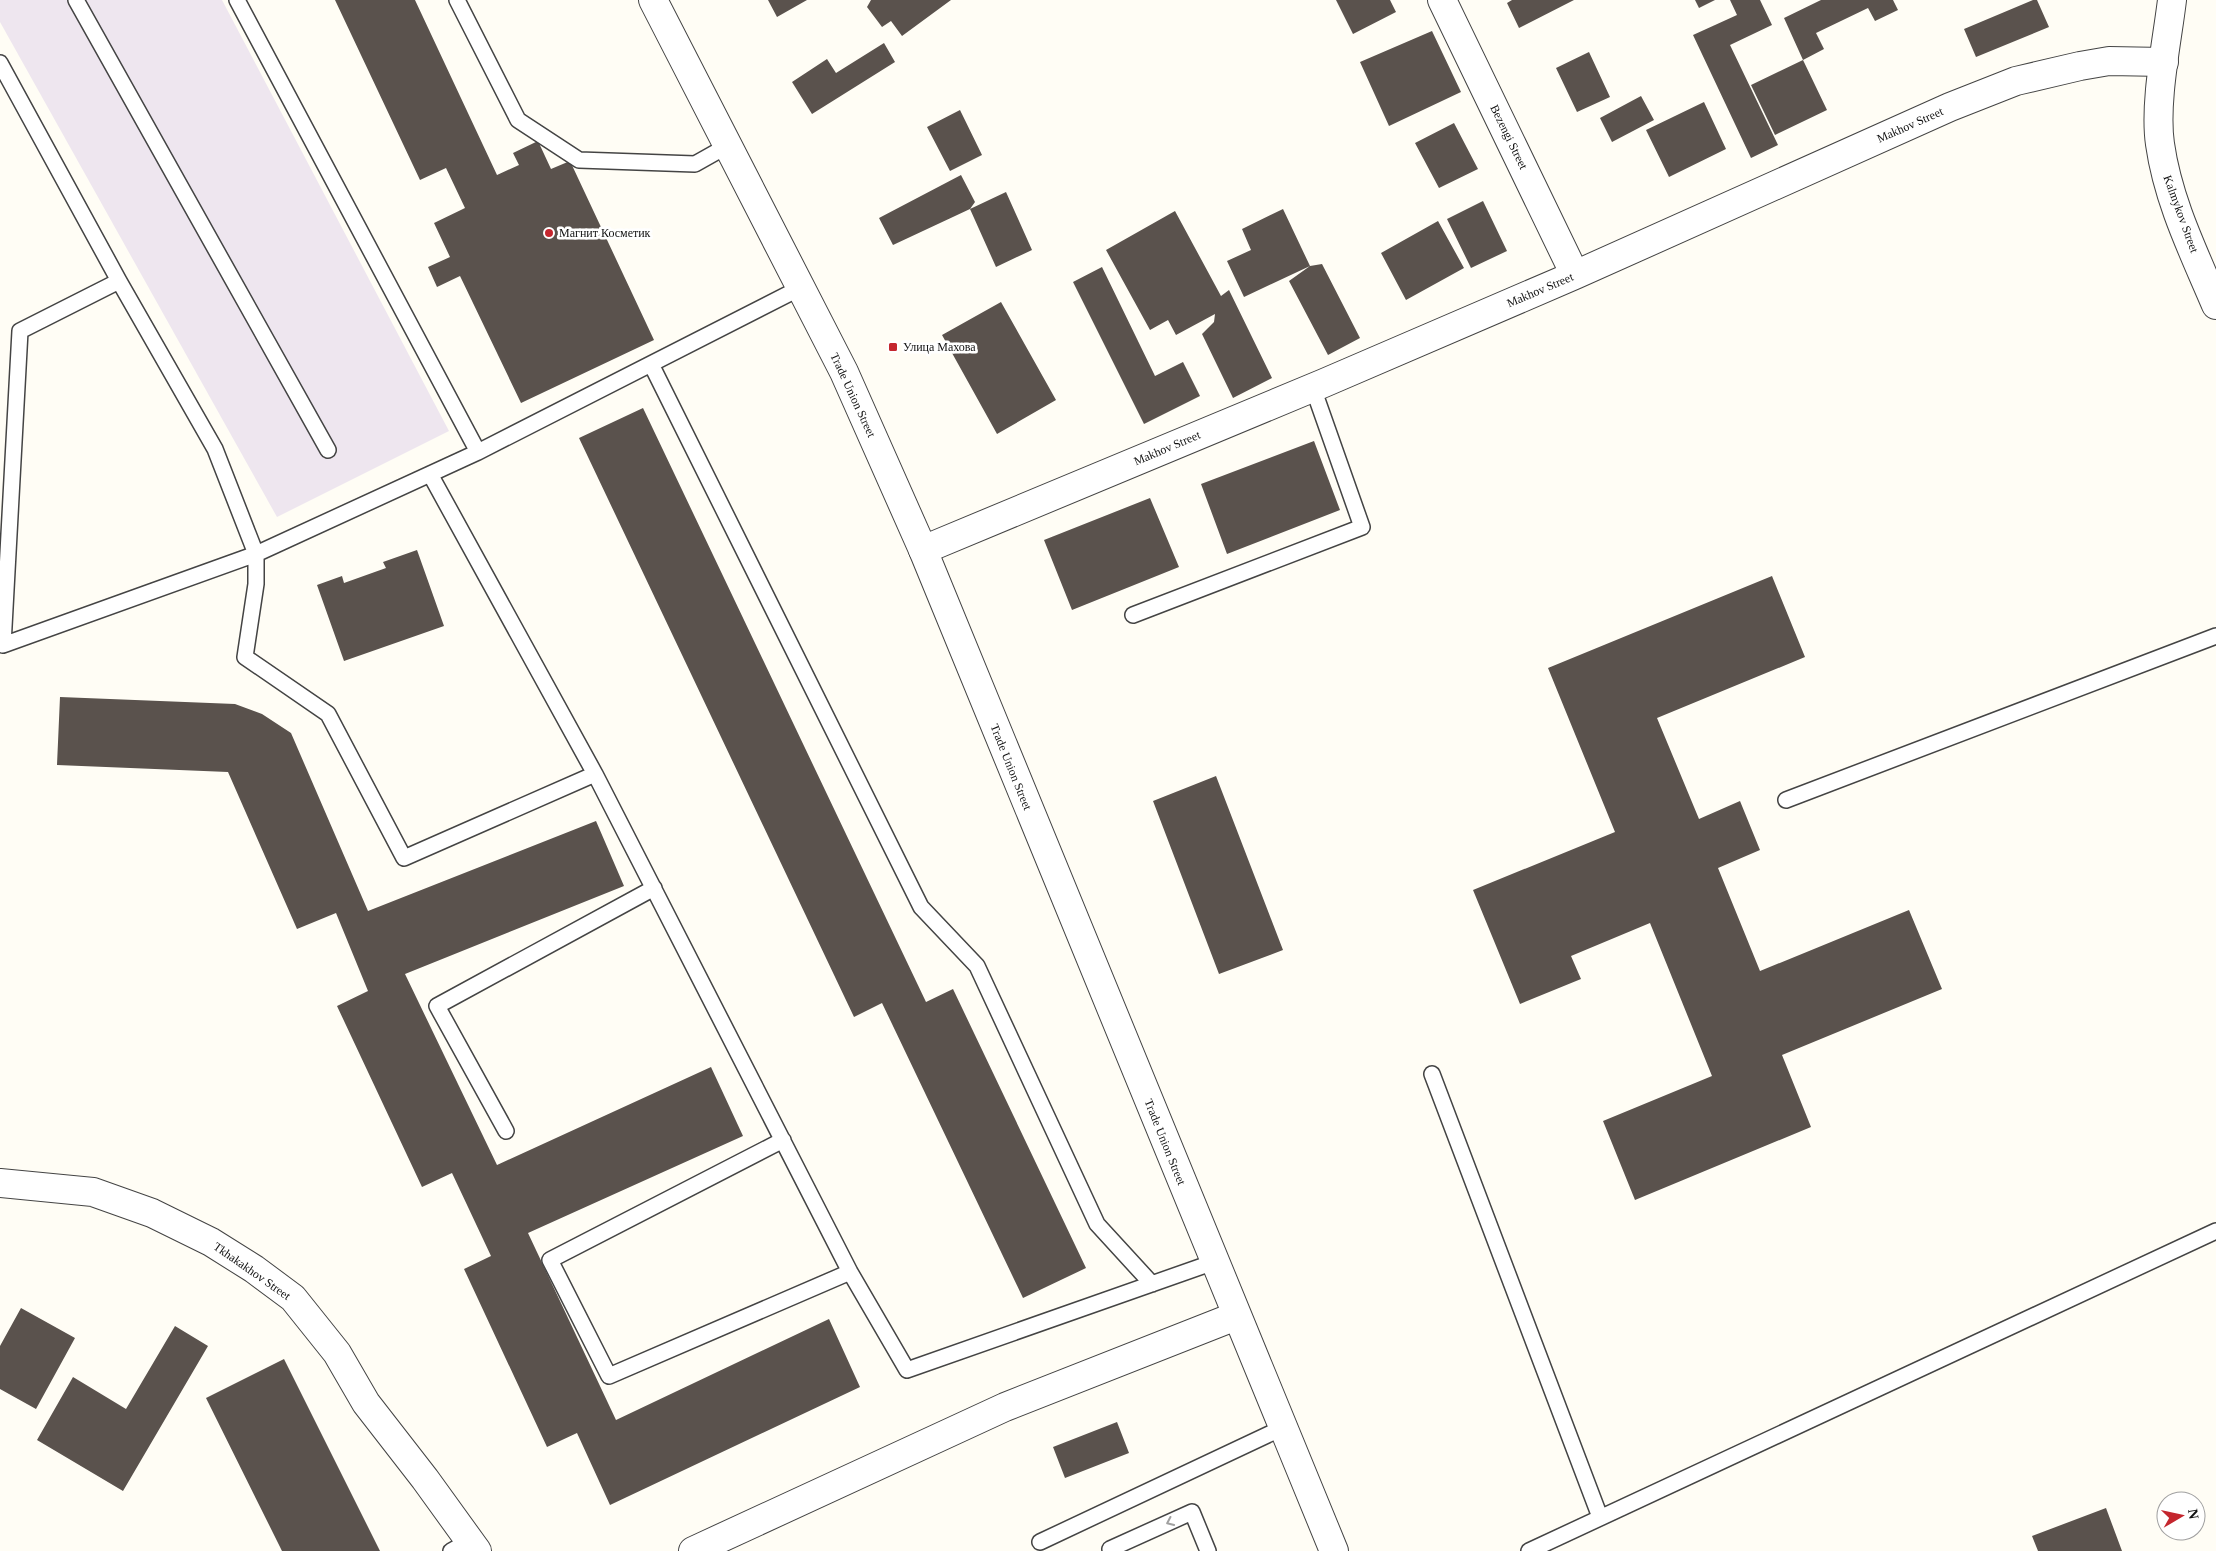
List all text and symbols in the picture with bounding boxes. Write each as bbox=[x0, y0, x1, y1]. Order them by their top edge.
street label: Bezengi Street bbox=[1487, 102, 1531, 172]
street label: Makhov Street bbox=[1875, 104, 1946, 146]
street label: Kalmykov Street bbox=[2160, 173, 2202, 255]
place label: Магнит Косметик bbox=[559, 226, 651, 240]
marker: Магнит Косметик bbox=[543, 227, 555, 239]
street label: Makhov Street bbox=[1505, 269, 1576, 310]
place label: Улица Махова bbox=[903, 340, 976, 354]
marker: Улица Махова bbox=[887, 341, 899, 353]
street label: Trade Union Street bbox=[827, 351, 879, 440]
street label: Makhov Street bbox=[1132, 427, 1203, 468]
street label: Trade Union Street bbox=[987, 722, 1035, 813]
street label: Trade Union Street bbox=[1141, 1097, 1189, 1188]
street label: Tkhakakhov Street bbox=[211, 1239, 294, 1303]
north arrow bbox=[2156, 1491, 2206, 1541]
text: N bbox=[2185, 1508, 2202, 1520]
one-way arrow bbox=[1166, 1516, 1175, 1526]

